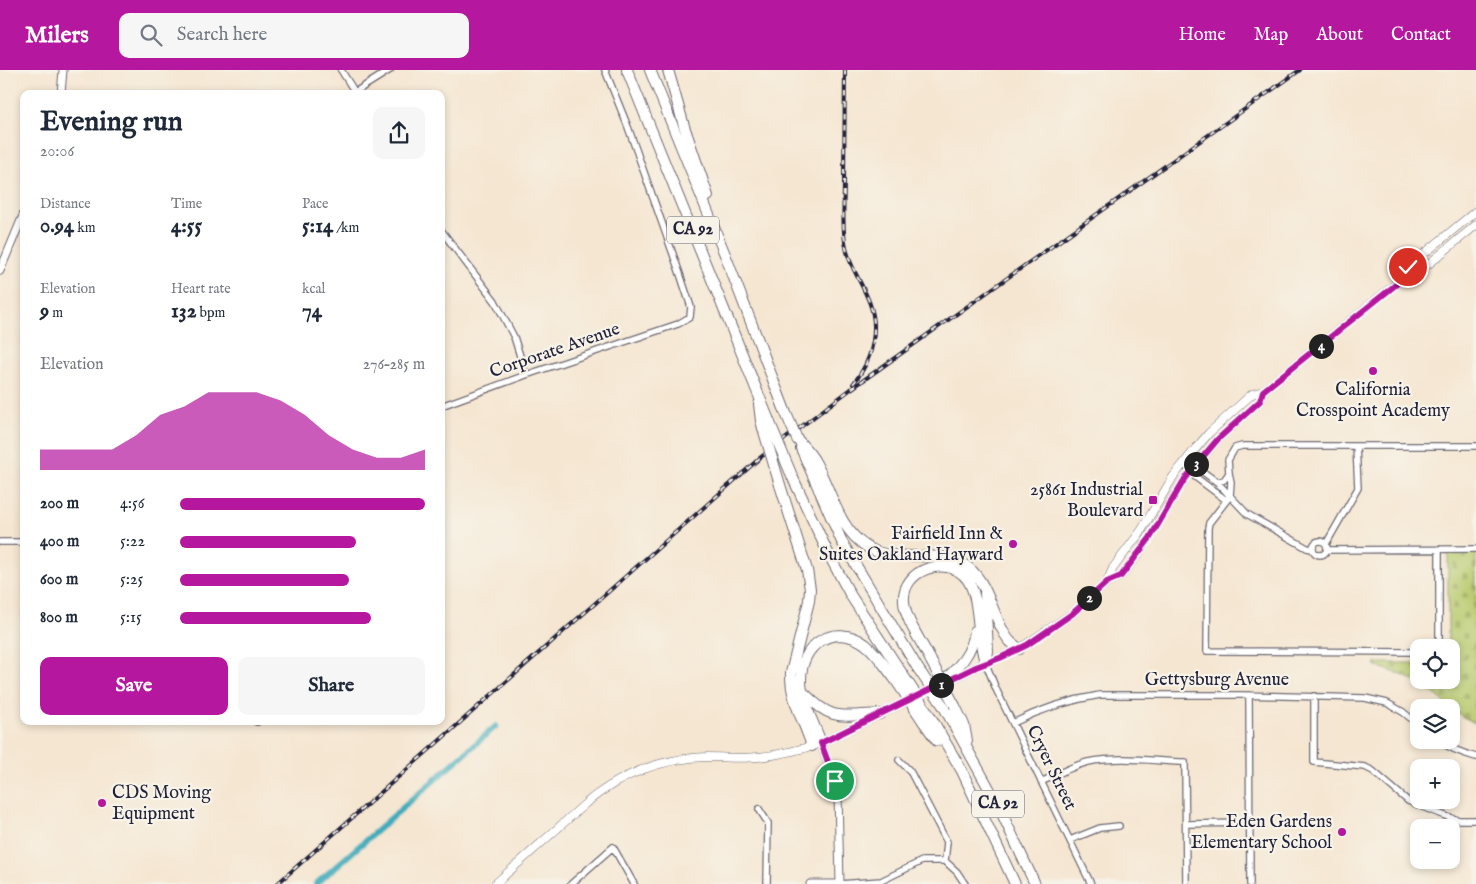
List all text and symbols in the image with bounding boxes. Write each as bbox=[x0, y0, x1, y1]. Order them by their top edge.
search box bbox=[119, 13, 469, 58]
text: Milers bbox=[25, 20, 89, 51]
icon: search bbox=[137, 21, 165, 49]
text: Search here bbox=[177, 23, 267, 47]
text: Home bbox=[1179, 24, 1226, 47]
text: Map bbox=[1254, 24, 1288, 47]
text: About bbox=[1316, 24, 1363, 47]
text: Contact bbox=[1391, 24, 1451, 47]
text: Evening run bbox=[40, 105, 183, 140]
button: share bbox=[373, 107, 425, 159]
text: 20:06 bbox=[40, 142, 74, 162]
text: Distance bbox=[40, 195, 91, 213]
text: Time bbox=[171, 195, 202, 213]
text: Pace bbox=[302, 195, 329, 213]
text: 0.94 bbox=[40, 213, 74, 240]
text: 4:55 bbox=[171, 213, 202, 240]
text: 5:14 bbox=[302, 213, 333, 240]
road number: CA 92 bbox=[667, 216, 719, 244]
text: km bbox=[74, 219, 96, 237]
text: /km bbox=[333, 219, 359, 237]
pin bbox=[1387, 246, 1429, 288]
icon: check bbox=[1394, 253, 1422, 281]
text: Elevation bbox=[40, 280, 96, 298]
text: Heart rate bbox=[171, 280, 231, 298]
text: kcal bbox=[302, 280, 325, 298]
text: 9 bbox=[40, 298, 49, 325]
text: 132 bbox=[171, 298, 197, 325]
text: 74 bbox=[302, 298, 322, 325]
text: m bbox=[49, 304, 63, 322]
text: bpm bbox=[197, 304, 225, 322]
street label: Corporate Avenue bbox=[487, 318, 623, 384]
pin: 4 bbox=[1308, 334, 1334, 358]
text: 4 bbox=[1318, 337, 1325, 355]
text: Elevation bbox=[40, 355, 103, 375]
text: 276–285 m bbox=[363, 355, 425, 375]
marker: California Crosspoint Academy bbox=[1367, 365, 1379, 377]
place label: California Crosspoint Academy bbox=[1296, 379, 1450, 423]
pin: 3 bbox=[1184, 452, 1208, 476]
text: 3 bbox=[1194, 455, 1199, 473]
place label: 25861 Industrial Boulevard bbox=[1030, 479, 1143, 523]
text: 200 m bbox=[40, 494, 79, 514]
text: 4:56 bbox=[120, 494, 145, 514]
marker: 25861 Industrial Boulevard bbox=[1147, 494, 1159, 506]
place label: Fairfield Inn & Suites Oakland Hayward bbox=[819, 523, 1003, 567]
text: 400 m bbox=[40, 532, 79, 552]
text: 5:22 bbox=[120, 532, 145, 552]
marker: Fairfield Inn & Suites Oakland Hayward bbox=[1007, 538, 1019, 550]
text: 600 m bbox=[40, 570, 78, 590]
text: 5:25 bbox=[120, 570, 143, 590]
pin: 2 bbox=[1076, 586, 1102, 610]
text: 2 bbox=[1086, 589, 1093, 607]
text: 800 m bbox=[40, 608, 78, 628]
text: 5:15 bbox=[120, 608, 142, 628]
map controls bbox=[1410, 639, 1460, 869]
button: locate bbox=[1410, 639, 1460, 689]
button: Save bbox=[40, 657, 228, 715]
button: Share bbox=[238, 657, 425, 715]
street label: Gettysburg Avenue bbox=[1145, 669, 1289, 692]
pin: 1 bbox=[928, 672, 954, 698]
text: 1 bbox=[939, 676, 944, 694]
button: layers bbox=[1410, 699, 1460, 749]
street label: Cryer Street bbox=[1021, 722, 1081, 814]
button: + bbox=[1410, 759, 1460, 809]
pin bbox=[814, 760, 856, 802]
icon: arrive bbox=[821, 767, 849, 795]
place label: CDS Moving Equipment bbox=[112, 782, 211, 826]
road number: CA 92 bbox=[972, 791, 1024, 818]
marker: CDS Moving Equipment bbox=[96, 797, 108, 809]
place label: Eden Gardens Elementary School bbox=[1191, 811, 1332, 855]
button: − bbox=[1410, 819, 1460, 869]
marker: Eden Gardens Elementary School bbox=[1336, 826, 1348, 838]

